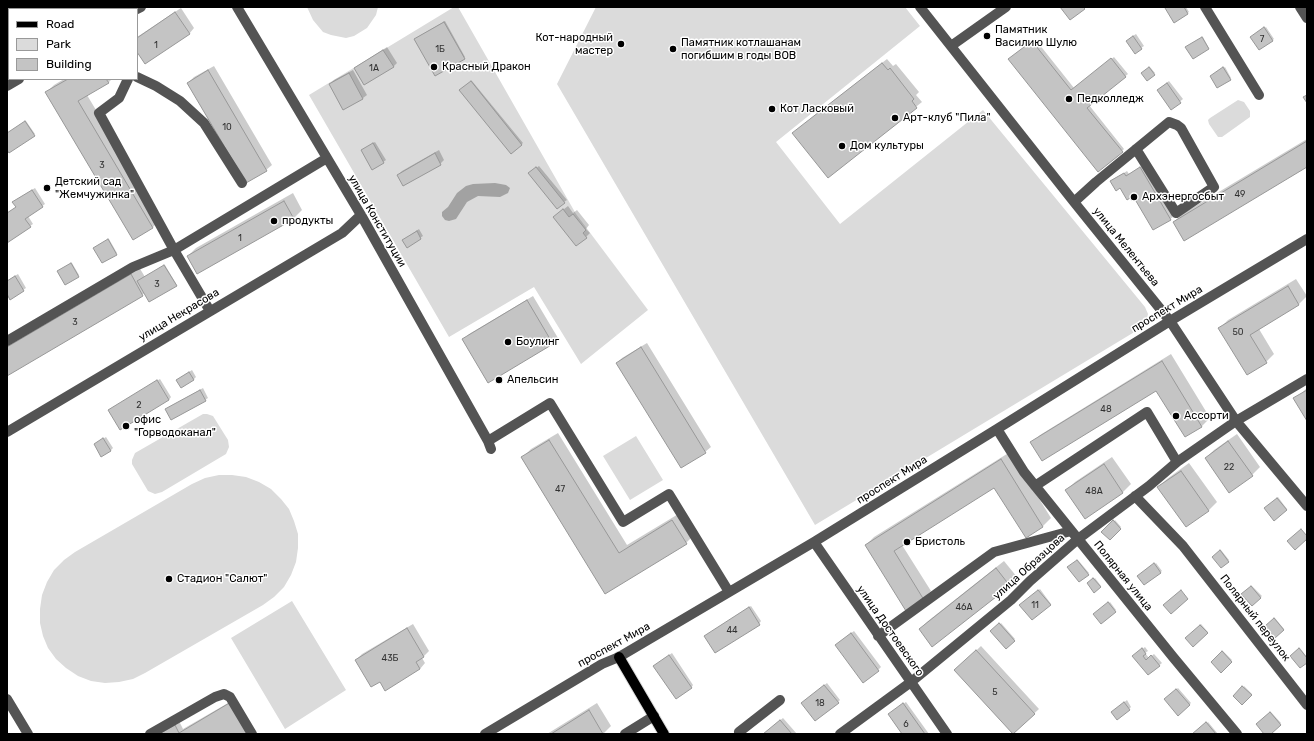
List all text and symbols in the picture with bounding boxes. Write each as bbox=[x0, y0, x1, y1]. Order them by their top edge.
legend bbox=[8, 8, 138, 80]
text: Road bbox=[46, 17, 74, 31]
place label: Памятник Василию Шулю bbox=[995, 23, 1077, 49]
place label: Кот-народный мастер bbox=[536, 31, 613, 57]
marker: Памятник Василию Шулю bbox=[982, 31, 992, 41]
house number: 7 bbox=[1260, 34, 1264, 44]
place label: Памятник котлашанам погибшим в годы ВОВ bbox=[681, 36, 801, 62]
text: Park bbox=[46, 37, 71, 51]
marker: Кот-народный мастер bbox=[616, 39, 626, 49]
house number: 1 bbox=[154, 40, 158, 50]
house number: 1Б bbox=[435, 44, 445, 54]
marker: Памятник котлашанам погибшим в годы ВОВ bbox=[668, 44, 678, 54]
text: Building bbox=[46, 57, 92, 71]
place label: Красный Дракон bbox=[442, 60, 531, 74]
marker: Красный Дракон bbox=[429, 62, 439, 72]
house number: 1А bbox=[369, 63, 379, 73]
place label: Педколледж bbox=[1077, 92, 1144, 106]
marker: Педколледж bbox=[1064, 94, 1074, 104]
place label: Кот Ласковый bbox=[780, 102, 854, 116]
marker: Кот Ласковый bbox=[767, 104, 777, 114]
place label: Арт-клуб "Пила" bbox=[903, 111, 991, 125]
marker: Арт-клуб "Пила" bbox=[890, 113, 900, 123]
house number: 10 bbox=[222, 122, 232, 132]
place label: Дом культуры bbox=[850, 139, 924, 153]
marker: Дом культуры bbox=[837, 141, 847, 151]
house number: 3 bbox=[99, 160, 105, 170]
street label: улица Конституции bbox=[345, 173, 409, 269]
place label: Детский сад "Жемчужинка" bbox=[55, 175, 134, 201]
marker: Детский сад "Жемчужинка" bbox=[42, 183, 52, 193]
house number: 49 bbox=[1235, 189, 1245, 199]
place label: Архэнергосбыт bbox=[1142, 190, 1224, 204]
marker: Архэнергосбыт bbox=[1129, 192, 1139, 202]
street label: улица Мелентьева bbox=[1090, 205, 1162, 289]
place label: продукты bbox=[282, 214, 333, 228]
marker: продукты bbox=[269, 216, 279, 226]
house number: 1 bbox=[238, 233, 242, 243]
house number: 3 bbox=[154, 279, 160, 289]
street label: проспект Мира bbox=[1129, 283, 1205, 335]
street label: улица Некрасова bbox=[136, 286, 222, 344]
house number: 3 bbox=[72, 317, 78, 327]
house number: 50 bbox=[1232, 327, 1244, 337]
place label: Боулинг bbox=[516, 335, 559, 349]
marker: Боулинг bbox=[503, 337, 513, 347]
place label: Апельсин bbox=[507, 373, 558, 387]
marker: Апельсин bbox=[494, 375, 504, 385]
house number: 2 bbox=[136, 400, 142, 410]
house number: 48 bbox=[1100, 404, 1112, 414]
place label: Ассорти bbox=[1184, 409, 1229, 423]
marker: Ассорти bbox=[1171, 411, 1181, 421]
place label: офис "Горводоканал" bbox=[134, 413, 216, 439]
marker: офис "Горводоканал" bbox=[121, 421, 131, 431]
street label: проспект Мира bbox=[854, 453, 930, 507]
house number: 22 bbox=[1224, 462, 1234, 472]
house number: 47 bbox=[555, 484, 565, 494]
house number: 48А bbox=[1085, 486, 1103, 496]
street label: улица Образцова bbox=[990, 531, 1068, 603]
place label: Бристоль bbox=[915, 535, 965, 549]
marker: Бристоль bbox=[902, 537, 912, 547]
street label: Полярная улица bbox=[1091, 538, 1155, 614]
place label: Стадион "Салют" bbox=[177, 572, 267, 586]
street label: Полярный переулок bbox=[1217, 572, 1293, 664]
marker: Стадион "Салют" bbox=[164, 574, 174, 584]
street label: улица Достоевского bbox=[854, 583, 926, 679]
house number: 11 bbox=[1031, 600, 1039, 610]
house number: 46А bbox=[955, 602, 973, 612]
street label: проспект Мира bbox=[576, 620, 652, 670]
house number: 44 bbox=[726, 625, 738, 635]
house number: 43Б bbox=[382, 653, 398, 663]
house number: 5 bbox=[992, 687, 998, 697]
house number: 18 bbox=[815, 698, 825, 708]
house number: 6 bbox=[903, 719, 909, 729]

